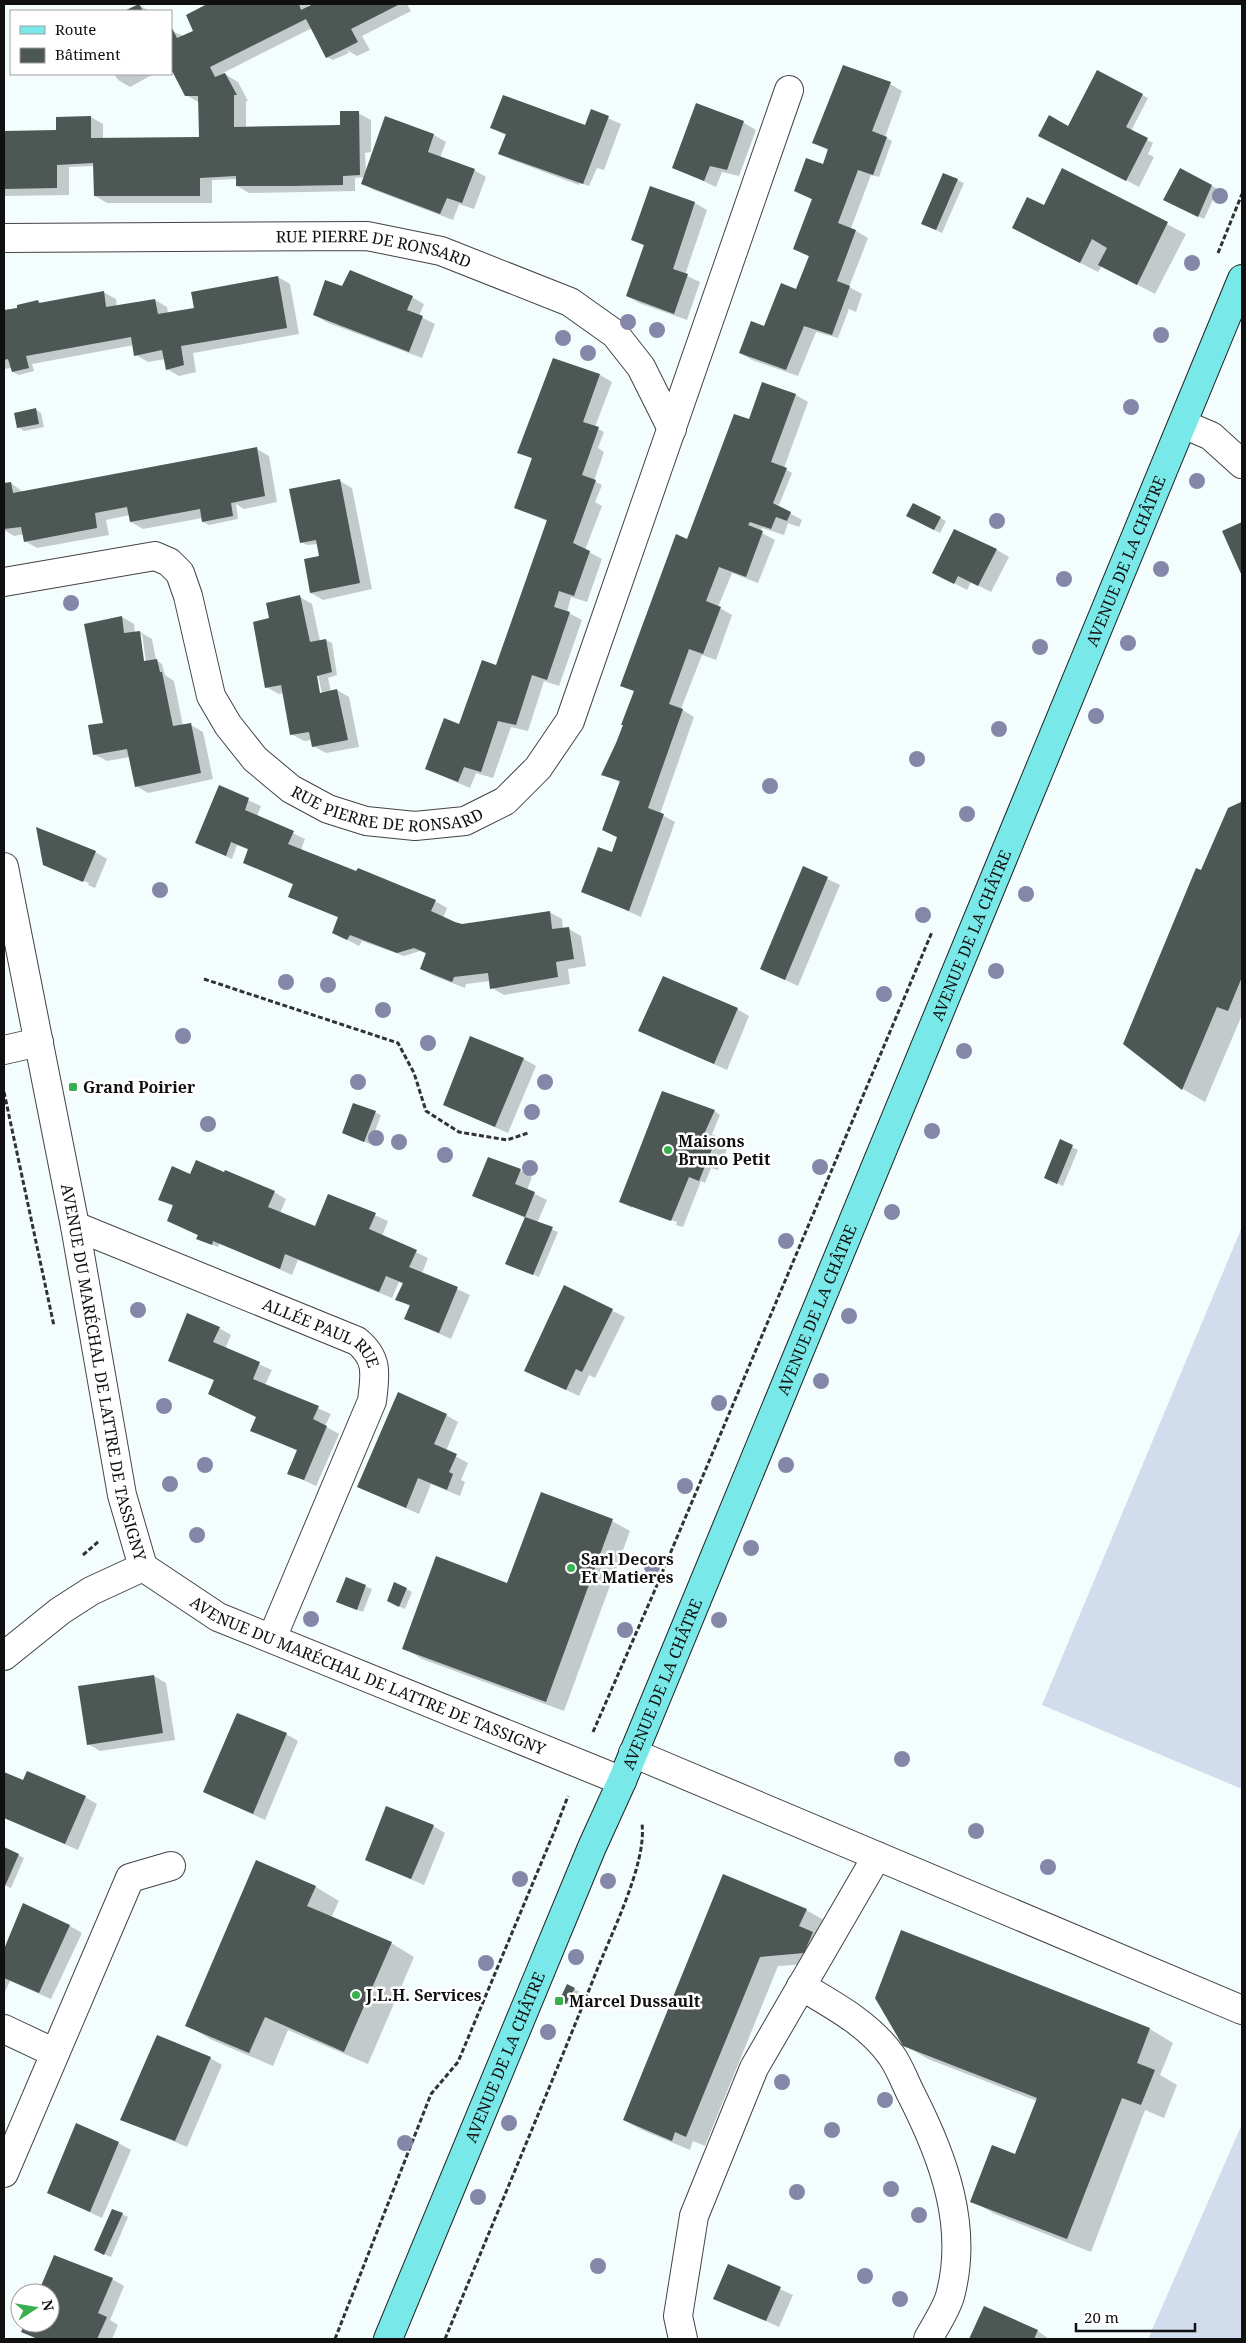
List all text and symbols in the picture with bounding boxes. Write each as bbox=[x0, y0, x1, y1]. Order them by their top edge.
legend bbox=[10, 10, 172, 75]
text: Route bbox=[55, 19, 96, 39]
text: Bâtiment bbox=[55, 44, 121, 64]
street label: RUE PIERRE DE RONSARD bbox=[276, 225, 475, 273]
street label: AVENUE DE LA CHÂTRE bbox=[1081, 472, 1171, 650]
street label: RUE PIERRE DE RONSARD bbox=[287, 780, 487, 837]
street label: AVENUE DE LA CHÂTRE bbox=[926, 847, 1016, 1024]
place label: Grand Poirier bbox=[83, 1076, 196, 1098]
marker: Grand Poirier bbox=[67, 1081, 79, 1093]
place label: Maisons Bruno Petit bbox=[678, 1130, 771, 1170]
marker: Maisons Bruno Petit bbox=[662, 1144, 674, 1156]
street label: AVENUE DU MARÉCHAL DE LATTRE DE TASSIGNY bbox=[56, 1182, 152, 1564]
street label: AVENUE DE LA CHÂTRE bbox=[771, 1221, 862, 1398]
street label: ALLÉE PAUL RUE bbox=[259, 1293, 385, 1370]
place label: Sarl Decors Et Matieres bbox=[581, 1548, 674, 1588]
marker: Sarl Decors Et Matieres bbox=[565, 1562, 577, 1574]
street label: AVENUE DU MARÉCHAL DE LATTRE DE TASSIGNY bbox=[186, 1591, 550, 1760]
street label: AVENUE DE LA CHÂTRE bbox=[617, 1595, 707, 1773]
street label: AVENUE DE LA CHÂTRE bbox=[460, 1969, 550, 2146]
place label: J.L.H. Services bbox=[365, 1984, 482, 2006]
marker: J.L.H. Services bbox=[350, 1989, 362, 2001]
place label: Marcel Dussault bbox=[569, 1990, 701, 2012]
marker: Marcel Dussault bbox=[553, 1995, 565, 2007]
north arrow bbox=[10, 2283, 60, 2333]
text: N bbox=[38, 2298, 59, 2313]
scale bar bbox=[1076, 2300, 1195, 2332]
text: 20 m bbox=[1084, 2307, 1119, 2327]

